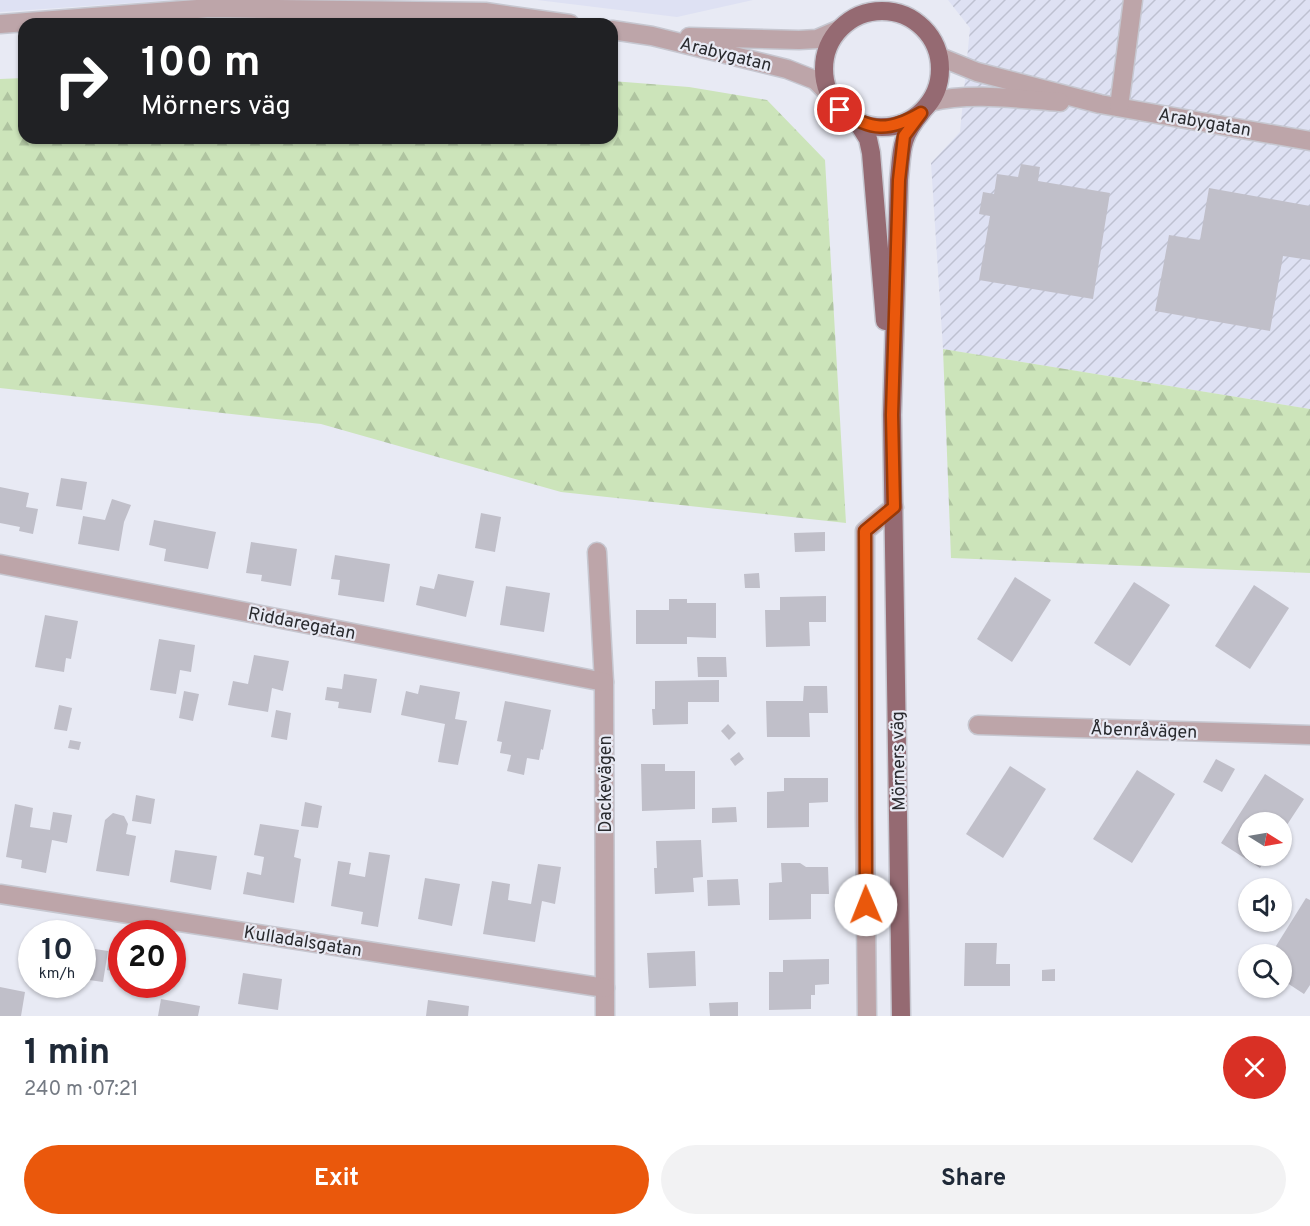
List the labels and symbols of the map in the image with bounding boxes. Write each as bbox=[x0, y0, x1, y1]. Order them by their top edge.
street label: Arabygatan bbox=[677, 33, 774, 78]
pin bbox=[814, 84, 865, 135]
street label: Arabygatan bbox=[1157, 104, 1253, 143]
street label: Riddaregatan bbox=[246, 603, 357, 646]
street label: Mörners väg bbox=[887, 711, 912, 811]
street label: Åbenråvägen bbox=[1090, 718, 1198, 745]
street label: Dackevägen bbox=[595, 735, 618, 833]
north arrow bbox=[1238, 812, 1292, 866]
position arrow bbox=[834, 873, 898, 937]
speed limit sign: 20 bbox=[108, 920, 186, 998]
street label: Kulladalsgatan bbox=[242, 922, 364, 963]

